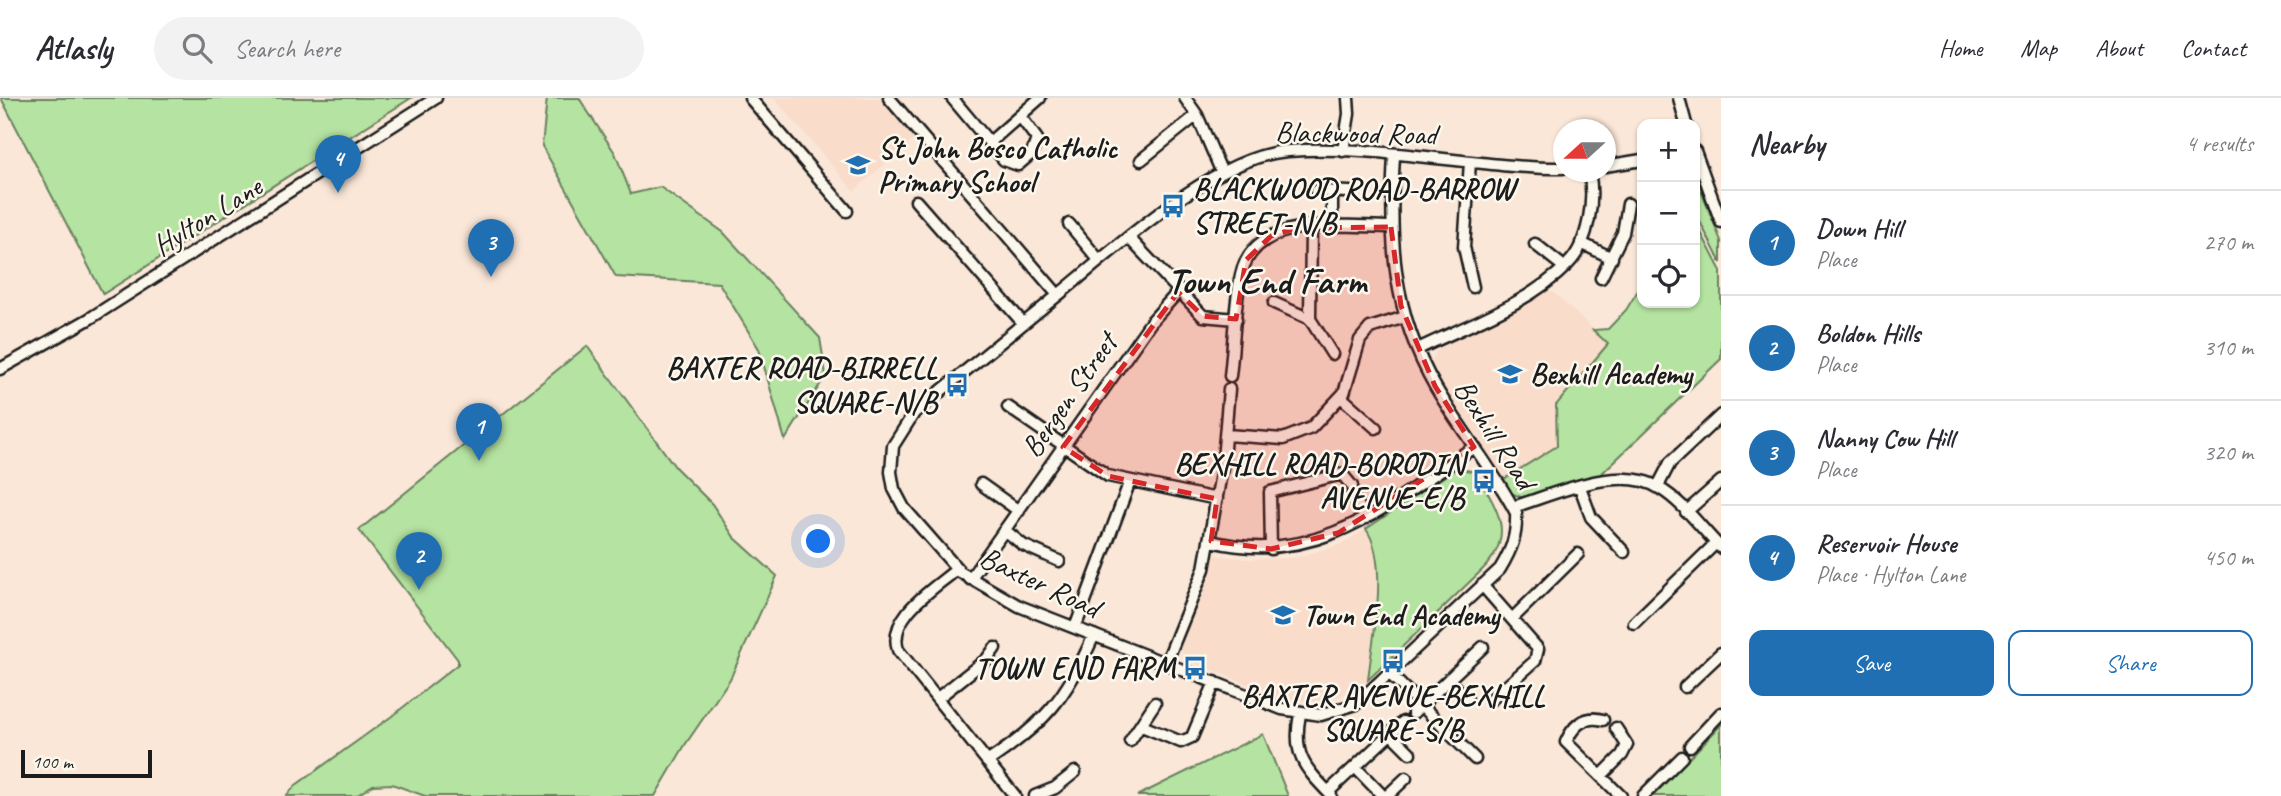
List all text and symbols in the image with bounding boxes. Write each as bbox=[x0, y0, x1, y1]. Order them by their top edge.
search box bbox=[154, 17, 644, 80]
text: Atlasly bbox=[35, 27, 112, 69]
icon: search bbox=[178, 29, 216, 67]
text: Search here bbox=[234, 32, 340, 65]
text: Home bbox=[1939, 33, 1982, 63]
text: Map bbox=[2020, 33, 2057, 63]
text: About bbox=[2095, 33, 2143, 63]
text: Contact bbox=[2181, 33, 2246, 63]
street label: Blackwood Road bbox=[1275, 113, 1441, 153]
north arrow bbox=[1553, 119, 1616, 182]
map controls bbox=[1637, 119, 1700, 308]
button: + bbox=[1637, 119, 1700, 182]
text: Nearby bbox=[1749, 125, 1825, 163]
place label: St John Bosco Catholic Primary School bbox=[878, 129, 1119, 201]
text: 4 results bbox=[2186, 129, 2253, 158]
pin: 4 bbox=[315, 135, 361, 193]
school or university icon: St John Bosco Catholic Primary School bbox=[844, 151, 872, 179]
street label: Hylton Lane bbox=[145, 166, 271, 264]
place label: BLACKWOOD ROAD-BARROW STREET-N/B bbox=[1193, 170, 1520, 242]
button: − bbox=[1637, 182, 1700, 245]
bus stop icon: BLACKWOOD ROAD-BARROW STREET-N/B bbox=[1159, 192, 1187, 220]
text: Down Hill bbox=[1816, 212, 1902, 245]
pin: 3 bbox=[468, 219, 514, 277]
text: 1 bbox=[1767, 228, 1777, 257]
text: 270 m bbox=[2204, 228, 2253, 257]
button: locate bbox=[1637, 245, 1700, 308]
text: Place bbox=[1816, 245, 1856, 274]
district label: Town End Farm bbox=[1167, 257, 1369, 304]
text: Boldon Hills bbox=[1816, 317, 1920, 350]
street label: Bergen Street bbox=[1013, 322, 1128, 464]
text: 2 bbox=[1767, 333, 1777, 362]
text: 310 m bbox=[2204, 333, 2253, 362]
place label: BAXTER ROAD-BIRRELL SQUARE-N/B bbox=[666, 349, 939, 421]
text: Place bbox=[1816, 350, 1856, 379]
place label: Bexhill Academy bbox=[1530, 355, 1695, 394]
school or university icon: Bexhill Academy bbox=[1496, 360, 1524, 388]
bus stop icon: BAXTER ROAD-BIRRELL SQUARE-N/B bbox=[943, 371, 971, 399]
street label: Bexhill Road bbox=[1445, 372, 1547, 500]
pin: 1 bbox=[456, 403, 502, 461]
text: Nanny Cow Hill bbox=[1816, 422, 1954, 455]
text: 3 bbox=[1767, 438, 1777, 467]
text: 320 m bbox=[2204, 438, 2253, 467]
place label: BEXHILL ROAD-BORODIN AVENUE-E/B bbox=[1175, 445, 1469, 517]
text: Place bbox=[1816, 455, 1856, 484]
bus stop icon: BEXHILL ROAD-BORODIN AVENUE-E/B bbox=[1470, 467, 1498, 495]
your location bbox=[801, 524, 835, 558]
text: Reservoir House bbox=[1816, 527, 1956, 560]
pin: 2 bbox=[396, 532, 442, 590]
street label: Baxter Road bbox=[974, 538, 1110, 628]
text: 4 bbox=[1767, 543, 1777, 572]
text: 450 m bbox=[2204, 543, 2253, 572]
text: Place · Hylton Lane bbox=[1816, 560, 1965, 589]
place label: Town End Academy bbox=[1303, 596, 1502, 635]
school or university icon: Town End Academy bbox=[1269, 601, 1297, 629]
button: Save bbox=[1749, 630, 1994, 696]
button: Share bbox=[2008, 630, 2253, 696]
bus stop icon: BAXTER AVENUE-BEXHILL SQUARE-S/B bbox=[1379, 647, 1407, 675]
place label: TOWN END FARM bbox=[974, 649, 1177, 687]
bus stop icon: TOWN END FARM bbox=[1181, 654, 1209, 682]
place label: BAXTER AVENUE-BEXHILL SQUARE-S/B bbox=[1241, 677, 1546, 749]
scale bar bbox=[21, 747, 152, 779]
text: 100 m bbox=[32, 750, 73, 774]

